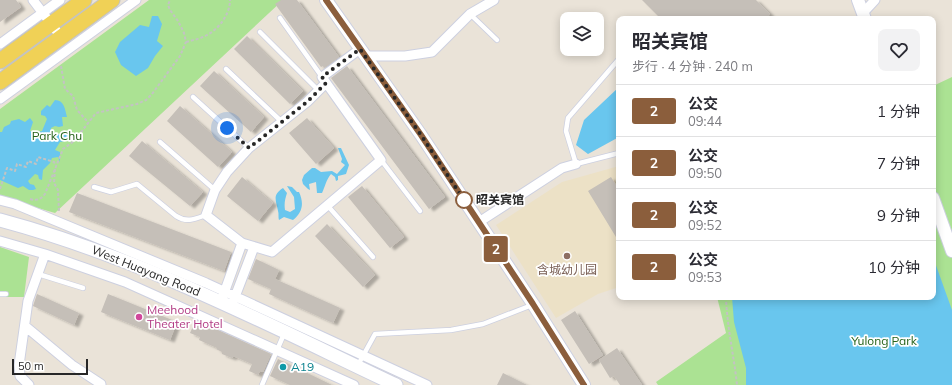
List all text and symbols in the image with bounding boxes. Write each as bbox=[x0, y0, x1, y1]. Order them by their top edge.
map controls bbox=[560, 12, 604, 56]
button: layers bbox=[560, 12, 604, 56]
text: 昭关宾馆 bbox=[632, 29, 708, 53]
button: heart bbox=[878, 29, 920, 71]
text: 步行 · 4 分钟 · 240 m bbox=[632, 58, 753, 74]
text: 公交 bbox=[688, 94, 718, 113]
text: 2 bbox=[650, 102, 658, 120]
text: 1 分钟 bbox=[877, 102, 920, 121]
text: 09:44 bbox=[688, 113, 722, 129]
your location bbox=[217, 118, 237, 138]
park label: Park Chu bbox=[32, 128, 82, 143]
text: 公交 bbox=[688, 146, 718, 165]
text: 2 bbox=[650, 154, 658, 172]
text: 7 分钟 bbox=[877, 154, 920, 173]
text: 09:50 bbox=[688, 165, 722, 181]
marker: 昭关宾馆 bbox=[455, 191, 473, 209]
place label: 昭关宾馆 bbox=[476, 192, 524, 207]
text: 公交 bbox=[688, 198, 718, 217]
text: 2 bbox=[650, 206, 658, 224]
text: 9 分钟 bbox=[877, 206, 920, 225]
text: 09:52 bbox=[688, 217, 722, 233]
line badge: 2 bbox=[483, 236, 509, 262]
text: 2 bbox=[492, 240, 500, 258]
street label: West Huayang Road bbox=[90, 242, 203, 299]
text: 公交 bbox=[688, 250, 718, 269]
marker: 含城幼儿园 bbox=[562, 251, 572, 261]
text: 2 bbox=[650, 258, 658, 276]
text: 10 分钟 bbox=[868, 258, 920, 277]
place label: 含城幼儿园 bbox=[537, 262, 597, 277]
text: 09:53 bbox=[688, 269, 722, 285]
place label: Meehood Theater Hotel bbox=[147, 302, 223, 331]
marker: Meehood Theater Hotel bbox=[134, 312, 144, 322]
park label: Yulong Park bbox=[850, 333, 918, 348]
scale bar bbox=[12, 357, 88, 376]
text: 50 m bbox=[18, 359, 44, 373]
place label: A19 bbox=[291, 359, 314, 374]
marker: A19 bbox=[278, 362, 288, 372]

